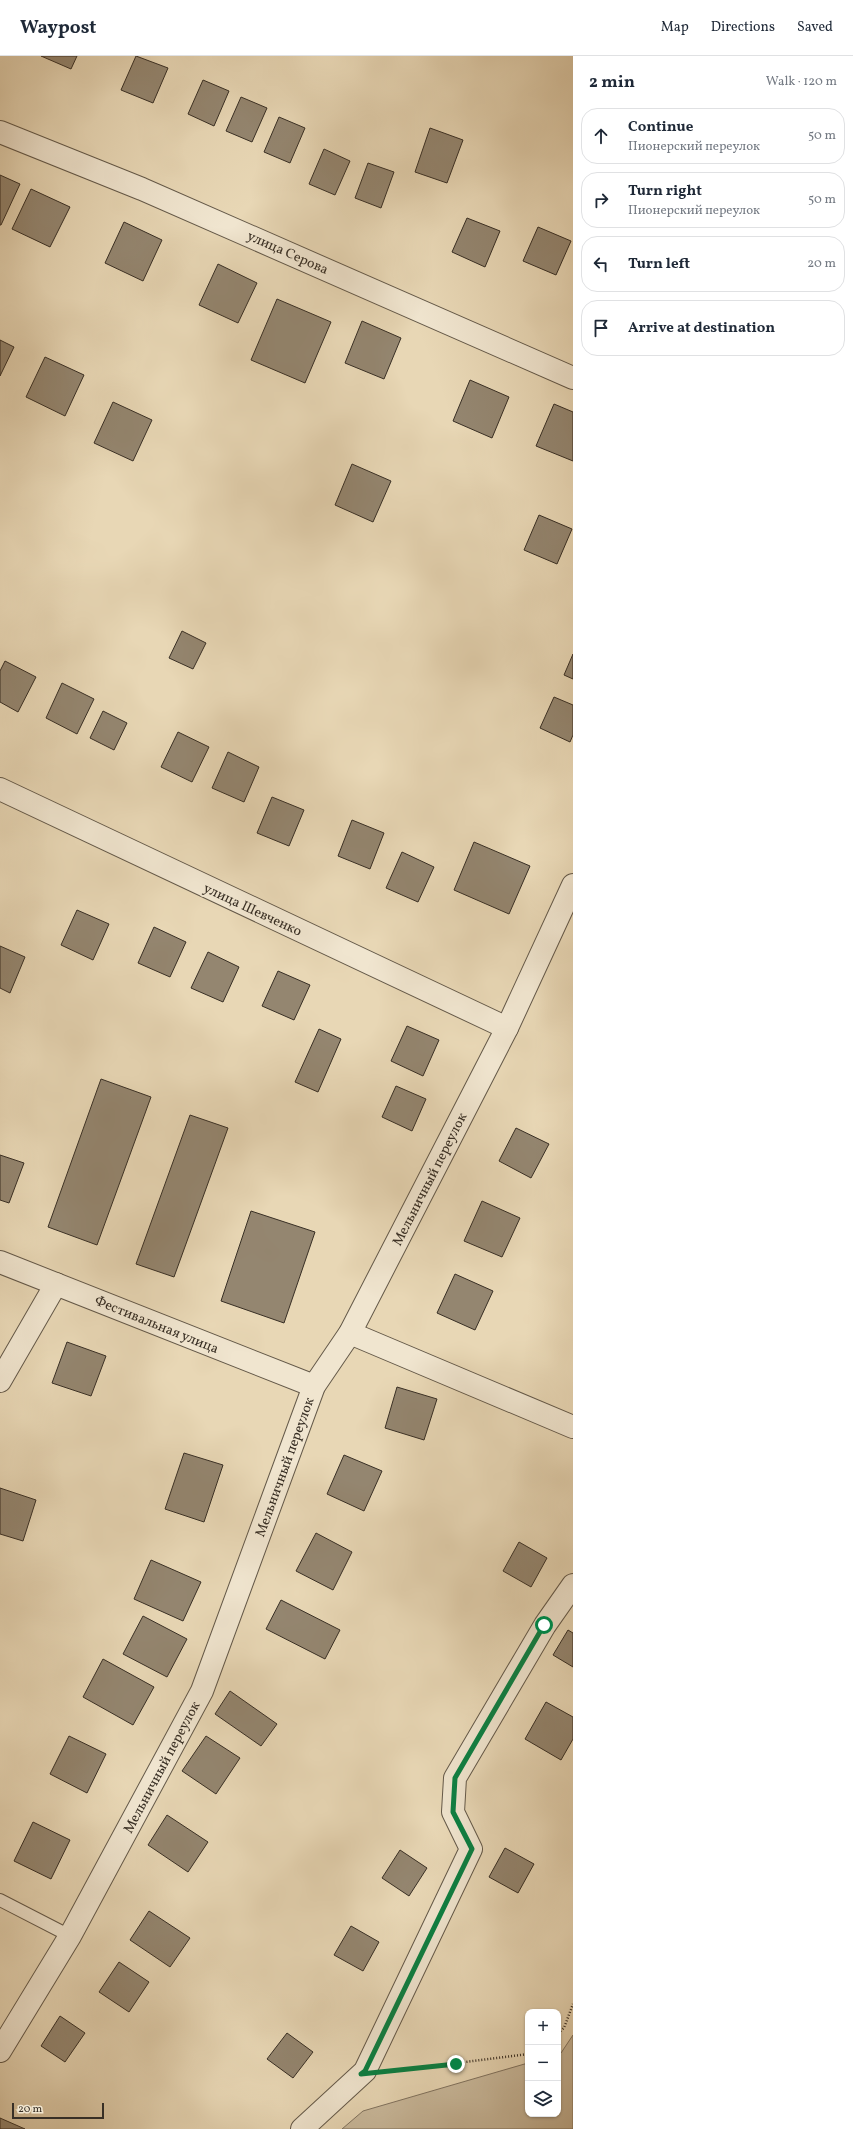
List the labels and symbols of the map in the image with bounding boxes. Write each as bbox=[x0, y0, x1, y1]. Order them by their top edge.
street label: улица Серова bbox=[244, 227, 331, 280]
street label: улица Шевченко bbox=[200, 879, 305, 942]
street label: Мельничный переулок bbox=[388, 1109, 472, 1250]
street label: Фестивальная улица bbox=[91, 1292, 221, 1359]
street label: Мельничный переулок bbox=[251, 1395, 320, 1540]
route start bbox=[535, 1616, 553, 1634]
street label: Мельничный переулок bbox=[119, 1698, 206, 1837]
route end bbox=[447, 2055, 465, 2073]
scale bar bbox=[12, 2101, 104, 2120]

